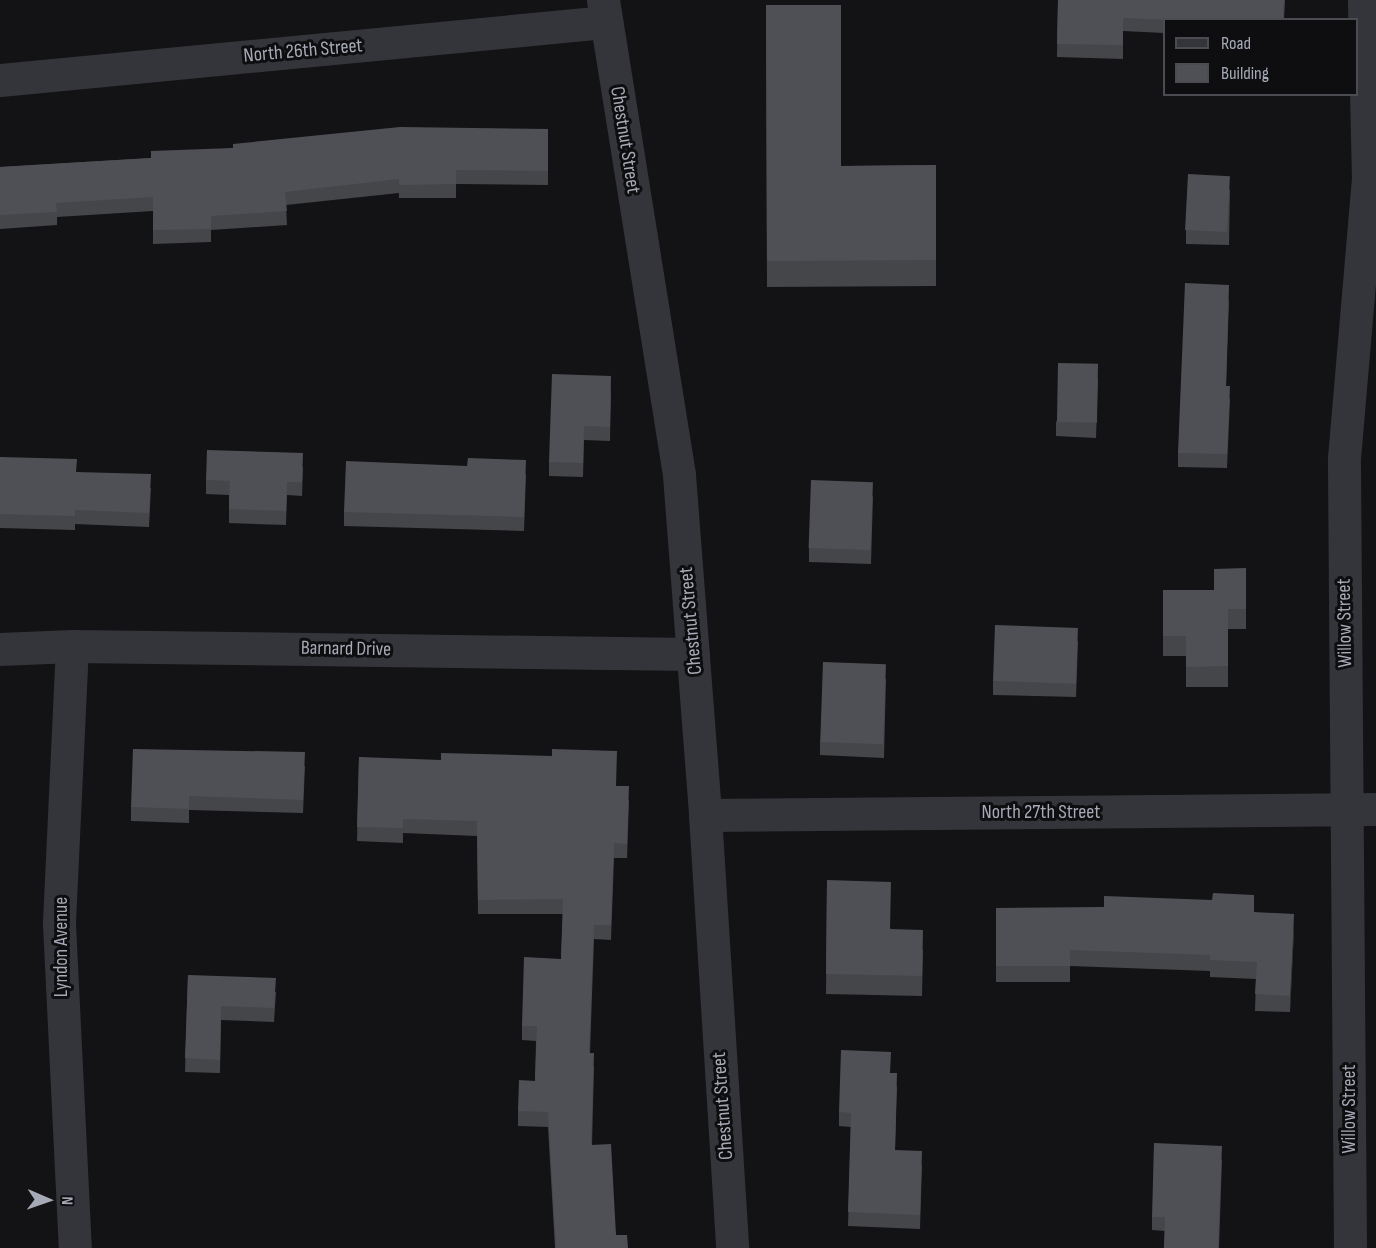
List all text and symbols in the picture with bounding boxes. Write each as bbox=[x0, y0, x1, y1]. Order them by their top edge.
legend bbox=[1163, 18, 1358, 96]
text: Road bbox=[1221, 33, 1251, 54]
street label: North 26th Street bbox=[243, 34, 363, 68]
text: Building bbox=[1221, 63, 1269, 84]
street label: Chestnut Street bbox=[605, 85, 645, 195]
street label: Chestnut Street bbox=[674, 566, 708, 676]
street label: Willow Street bbox=[1332, 578, 1358, 668]
street label: Barnard Drive bbox=[301, 636, 391, 662]
street label: North 27th Street bbox=[982, 800, 1100, 824]
street label: Lyndon Avenue bbox=[49, 897, 73, 997]
street label: Chestnut Street bbox=[707, 1051, 739, 1161]
street label: Willow Street bbox=[1337, 1065, 1361, 1153]
north arrow bbox=[18, 1170, 78, 1230]
text: N bbox=[57, 1196, 76, 1205]

